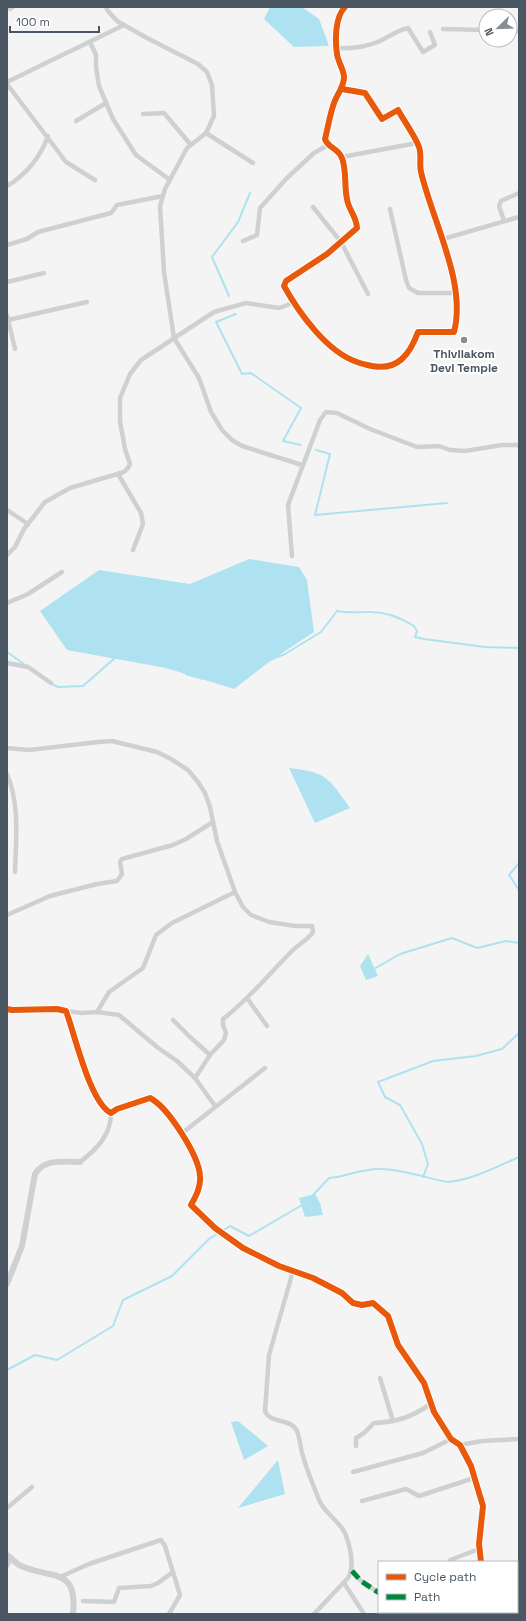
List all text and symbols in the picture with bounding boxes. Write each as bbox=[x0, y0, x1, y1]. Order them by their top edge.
scale bar bbox=[10, 8, 99, 34]
north arrow bbox=[478, 8, 518, 48]
text: 100 m bbox=[16, 14, 50, 30]
text: N bbox=[481, 26, 497, 38]
marker: Thivilakom Devi Temple bbox=[459, 335, 469, 345]
place label: Thivilakom Devi Temple bbox=[430, 346, 498, 376]
legend bbox=[378, 1561, 518, 1613]
text: Cycle path bbox=[414, 1569, 476, 1585]
text: Path bbox=[414, 1589, 440, 1605]

